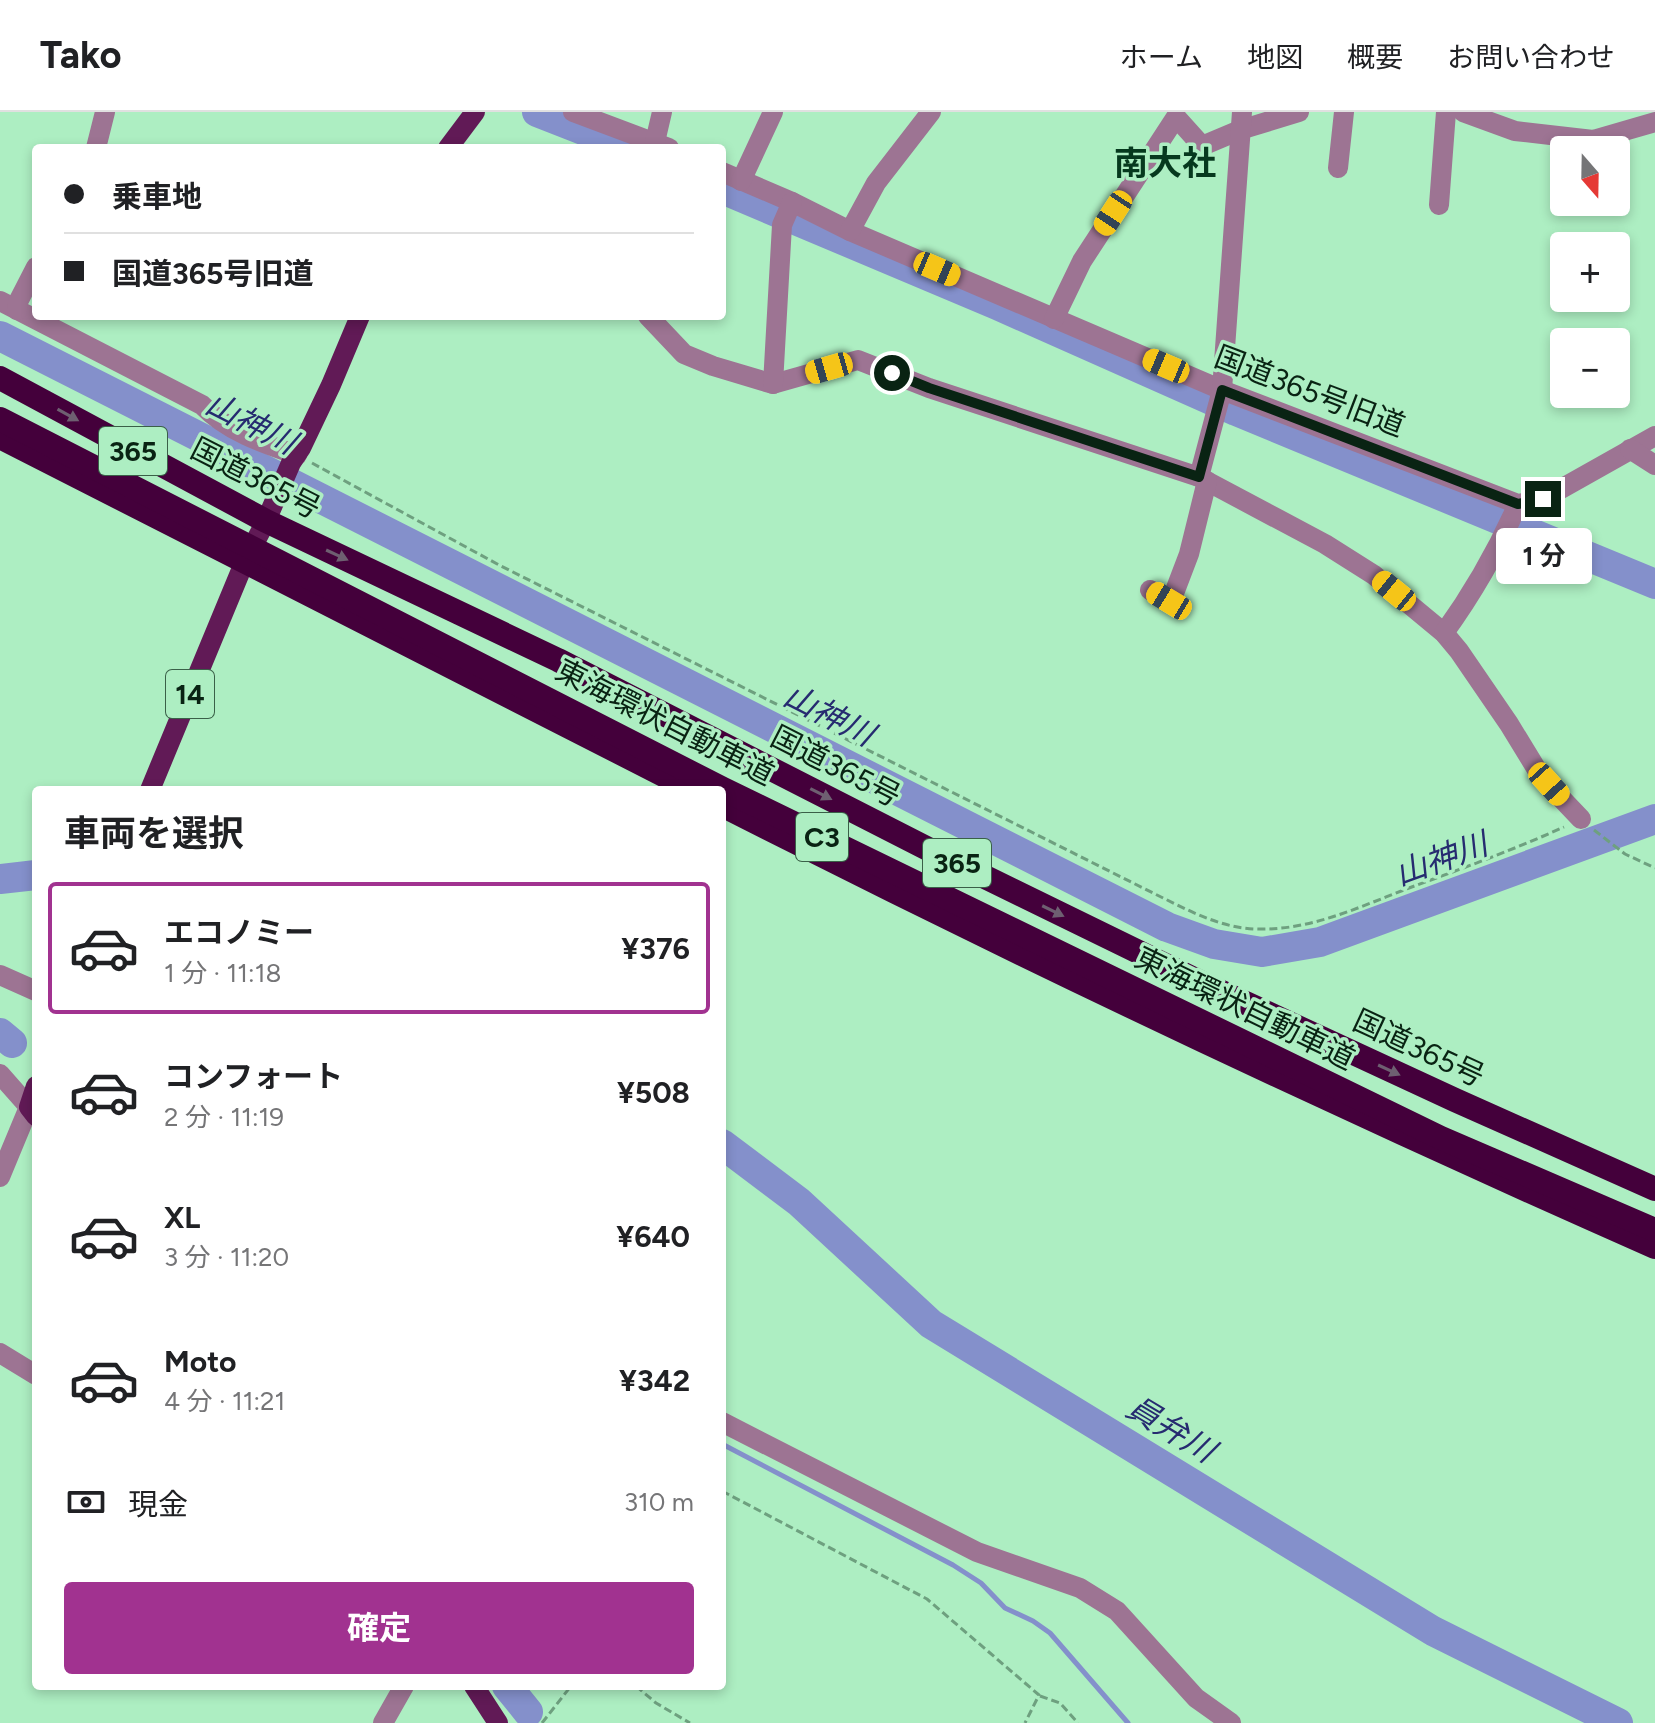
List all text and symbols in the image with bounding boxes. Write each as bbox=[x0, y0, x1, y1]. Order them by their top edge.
text: Tako bbox=[40, 32, 121, 78]
text: ホーム bbox=[1120, 40, 1203, 74]
text: 地図 bbox=[1247, 40, 1303, 74]
text: 概要 bbox=[1347, 40, 1403, 74]
text: お問い合わせ bbox=[1447, 40, 1615, 74]
north arrow bbox=[1550, 136, 1630, 216]
map controls bbox=[1550, 136, 1630, 408]
district label: 南大社 bbox=[1114, 143, 1216, 184]
text: 乗車地 bbox=[112, 178, 202, 215]
car bbox=[1090, 186, 1136, 240]
button: + bbox=[1550, 232, 1630, 312]
car bbox=[910, 249, 964, 289]
text: 国道365号旧道 bbox=[112, 255, 314, 292]
button: − bbox=[1550, 328, 1630, 408]
street label: 国道365号旧道 bbox=[1210, 338, 1410, 444]
car bbox=[1139, 346, 1193, 386]
car bbox=[803, 350, 855, 386]
route start bbox=[874, 355, 910, 391]
water label: 山神川 bbox=[200, 384, 305, 463]
one-way arrow bbox=[57, 408, 79, 422]
road number: 365 bbox=[99, 427, 167, 475]
street label: 国道365号 bbox=[185, 430, 327, 526]
route end bbox=[1525, 481, 1561, 517]
callout: 1 分 bbox=[1495, 527, 1591, 583]
text: 1 分 bbox=[1522, 540, 1566, 572]
one-way arrow bbox=[325, 548, 348, 562]
car bbox=[1368, 567, 1420, 615]
car bbox=[1142, 578, 1196, 624]
street label: 東海環状自動車道 bbox=[550, 651, 780, 793]
road number: 14 bbox=[166, 670, 214, 718]
water label: 山神川 bbox=[778, 676, 883, 755]
street label: 国道365号 bbox=[765, 718, 907, 814]
car bbox=[1524, 758, 1574, 810]
one-way arrow bbox=[809, 788, 832, 801]
text: 車両を選択 bbox=[64, 812, 244, 855]
road number: C3 bbox=[796, 813, 848, 861]
water label: 山神川 bbox=[1389, 824, 1495, 893]
road number: 365 bbox=[923, 839, 991, 887]
one-way arrow bbox=[1042, 904, 1065, 917]
icon: car bbox=[68, 912, 140, 984]
text: エコノミー bbox=[164, 914, 314, 951]
text: ¥376 bbox=[621, 930, 690, 967]
street label: 東海環状自動車道 bbox=[1129, 939, 1361, 1077]
text: 1 分 · 11:18 bbox=[164, 957, 281, 989]
street label: 国道365号 bbox=[1347, 1002, 1491, 1094]
icon: car bbox=[68, 1056, 140, 1128]
text: コンフォート bbox=[164, 1058, 343, 1095]
one-way arrow bbox=[1378, 1063, 1401, 1077]
text: ¥508 bbox=[617, 1074, 690, 1111]
text: 2 分 · 11:19 bbox=[164, 1101, 284, 1133]
text: XL bbox=[164, 1199, 200, 1236]
icon: car bbox=[68, 1200, 140, 1272]
text: ¥640 bbox=[616, 1218, 690, 1255]
text: 3 分 · 11:20 bbox=[164, 1241, 289, 1273]
text: Moto bbox=[164, 1343, 236, 1380]
icon: car bbox=[68, 1344, 140, 1416]
text: ¥342 bbox=[619, 1362, 690, 1399]
text: 4 分 · 11:21 bbox=[164, 1385, 285, 1417]
water label: 員弁川 bbox=[1120, 1388, 1224, 1472]
icon: cash bbox=[64, 1480, 108, 1524]
text: 現金 bbox=[128, 1486, 188, 1523]
text: 310 m bbox=[624, 1486, 694, 1518]
button: 確定 bbox=[64, 1582, 694, 1674]

